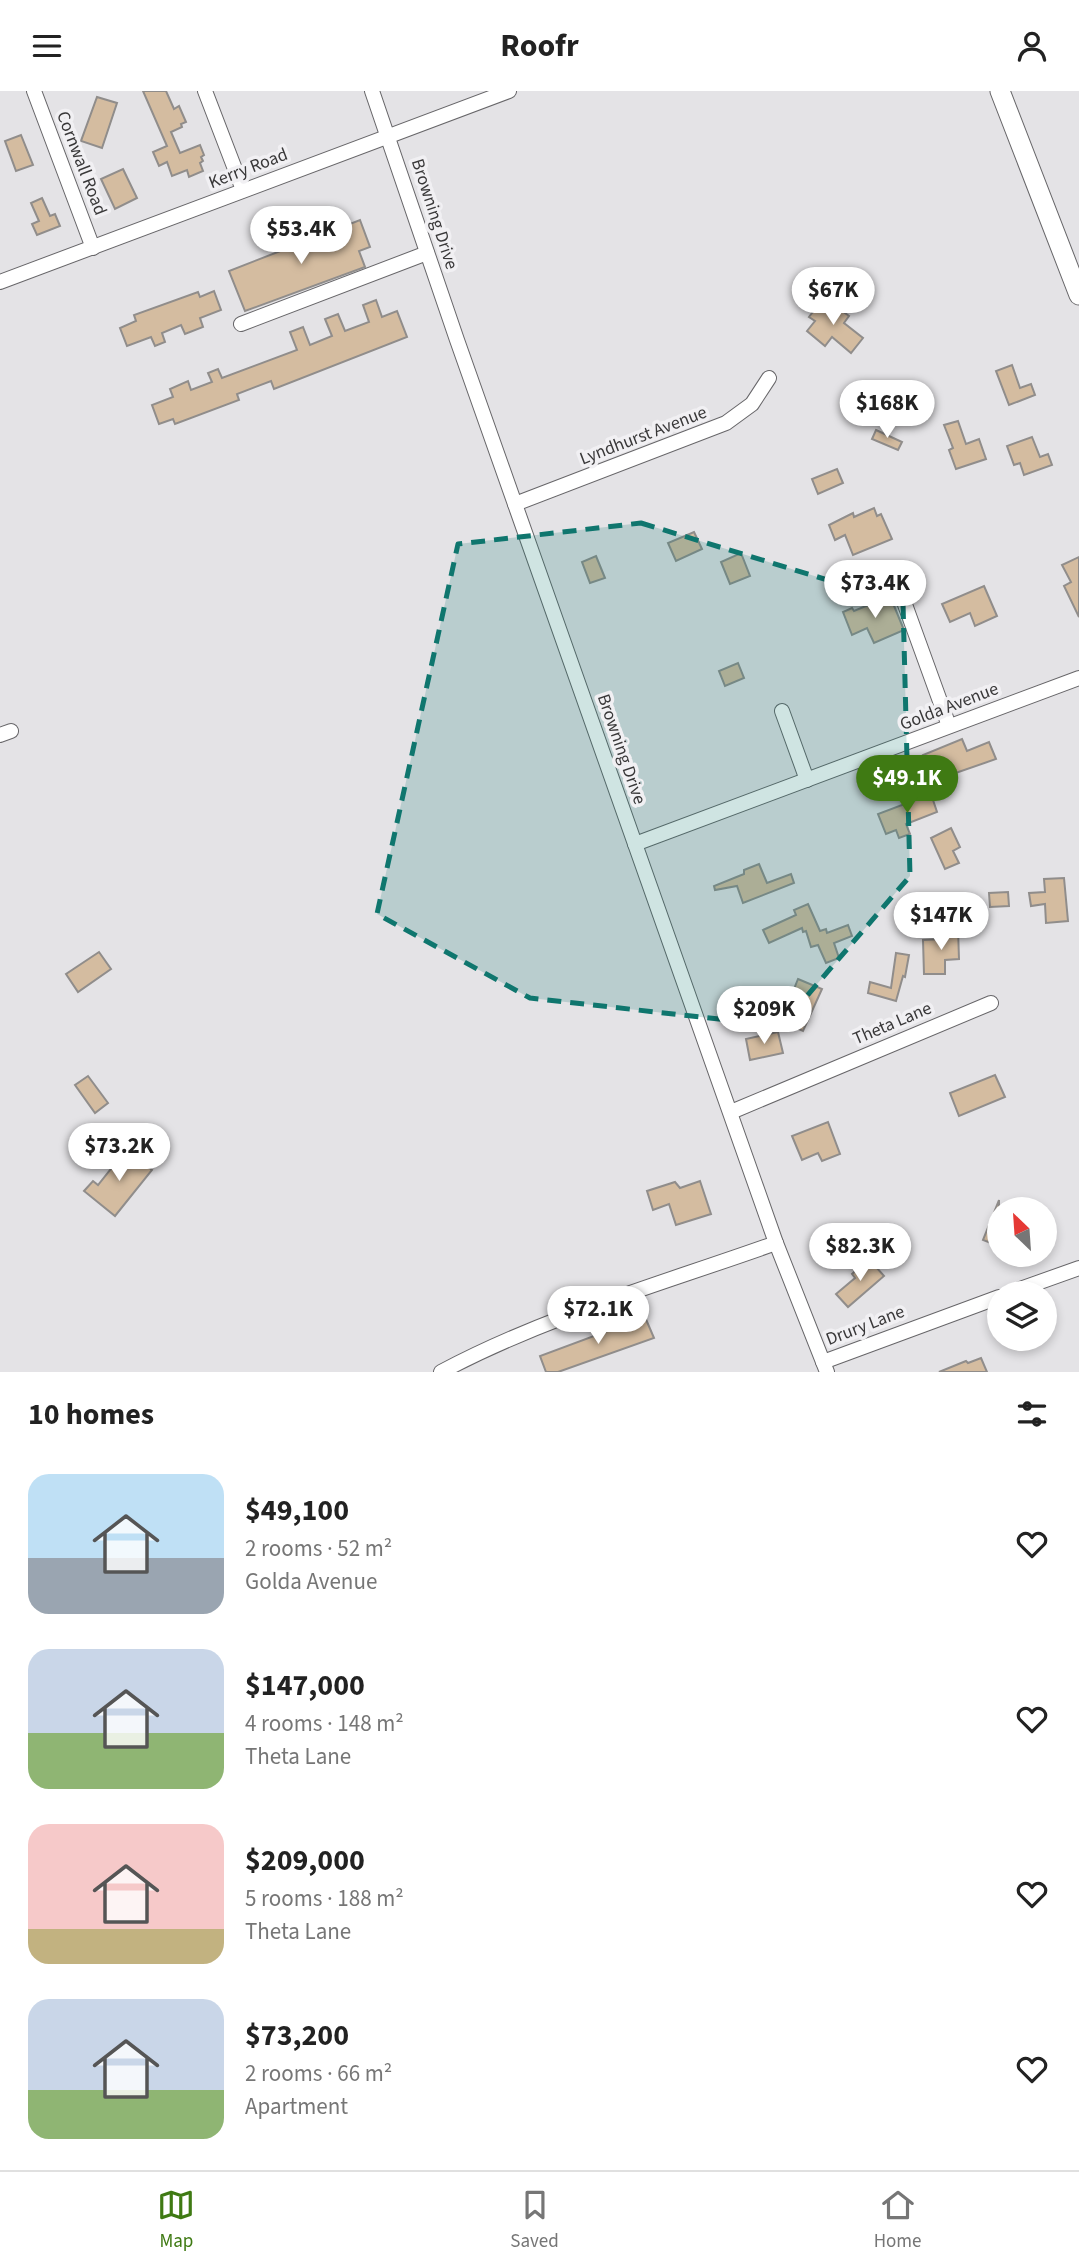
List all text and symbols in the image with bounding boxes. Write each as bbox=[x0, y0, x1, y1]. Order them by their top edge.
text: Roofr bbox=[500, 23, 579, 69]
icon: menu bbox=[28, 27, 66, 65]
icon: person bbox=[1013, 27, 1051, 65]
street label: Cornwall Road bbox=[50, 108, 113, 219]
street label: Kerry Road bbox=[205, 142, 291, 195]
street label: Browning Drive bbox=[405, 156, 464, 273]
pin: $53.4K bbox=[244, 207, 358, 266]
text: $53.4K bbox=[266, 212, 336, 245]
pin: $67K bbox=[792, 267, 874, 327]
text: $67K bbox=[808, 273, 858, 306]
pin: $168K bbox=[838, 381, 936, 440]
text: $168K bbox=[856, 386, 918, 419]
street label: Lyndhurst Avenue bbox=[576, 400, 710, 471]
pin: $73.4K bbox=[818, 561, 932, 620]
text: $73.4K bbox=[840, 566, 910, 599]
street label: Golda Avenue bbox=[896, 676, 1002, 737]
street label: Browning Drive bbox=[591, 691, 652, 808]
pin: $49.1K bbox=[850, 755, 964, 815]
text: $49.1K bbox=[872, 761, 942, 794]
pin: $147K bbox=[892, 893, 990, 952]
text: $147K bbox=[910, 898, 972, 931]
pin: $209K bbox=[715, 986, 813, 1046]
text: $209K bbox=[733, 992, 795, 1025]
street label: Theta Lane bbox=[849, 996, 935, 1051]
pin: $73.2K bbox=[62, 1123, 176, 1183]
text: $73.2K bbox=[84, 1129, 154, 1162]
north arrow bbox=[987, 1197, 1057, 1267]
map controls bbox=[987, 1197, 1057, 1351]
pin: $82.3K bbox=[803, 1223, 917, 1283]
text: $82.3K bbox=[825, 1229, 895, 1262]
button: layers bbox=[987, 1281, 1057, 1351]
pin: $72.1K bbox=[541, 1287, 655, 1346]
text: $72.1K bbox=[563, 1292, 633, 1325]
street label: Drury Lane bbox=[822, 1299, 908, 1352]
text: 10 homes bbox=[28, 1393, 154, 1436]
icon: filters bbox=[1013, 1395, 1051, 1433]
text: $49,100 bbox=[245, 1489, 349, 1532]
icon: home bbox=[84, 1502, 168, 1586]
icon: heart bbox=[1013, 1525, 1051, 1563]
text: 2 rooms · 52 m² bbox=[245, 1532, 392, 1565]
text: Golda Avenue bbox=[245, 1565, 377, 1598]
text: $147,000 bbox=[245, 1664, 365, 1707]
icon: home bbox=[84, 1677, 168, 1761]
icon: heart bbox=[1013, 1700, 1051, 1738]
text: 4 rooms · 148 m² bbox=[245, 1707, 404, 1740]
text: Theta Lane bbox=[245, 1740, 351, 1773]
text: $209,000 bbox=[245, 1839, 365, 1882]
icon: home bbox=[84, 1852, 168, 1936]
icon: heart bbox=[1013, 1875, 1051, 1913]
text: 5 rooms · 188 m² bbox=[245, 1882, 404, 1915]
text: Theta Lane bbox=[245, 1915, 351, 1948]
text: $73,200 bbox=[245, 2014, 349, 2057]
icon: home bbox=[84, 2027, 168, 2111]
icon: heart bbox=[1013, 2050, 1051, 2088]
text: 2 rooms · 66 m² bbox=[245, 2057, 392, 2090]
text: Apartment bbox=[245, 2090, 348, 2123]
tab: Map bbox=[157, 2186, 195, 2255]
tab: Saved bbox=[510, 2186, 559, 2255]
tab: Home bbox=[874, 2186, 922, 2255]

